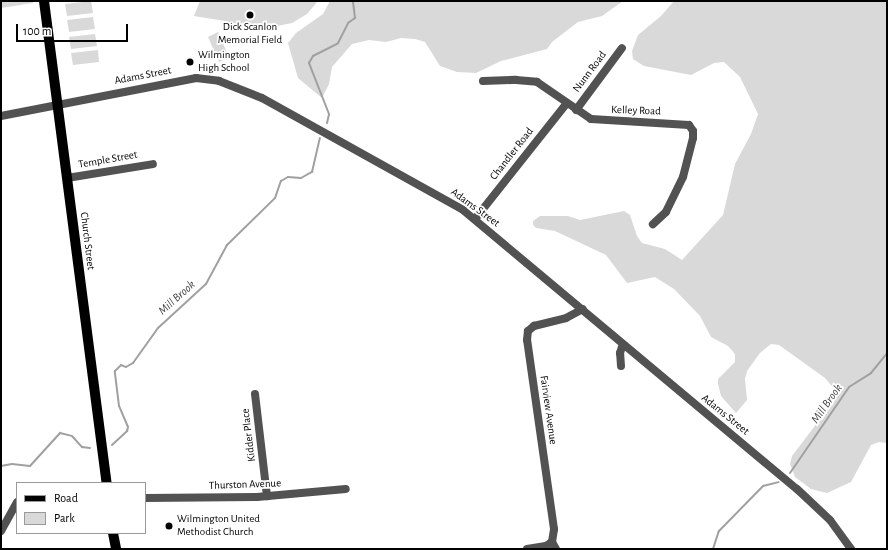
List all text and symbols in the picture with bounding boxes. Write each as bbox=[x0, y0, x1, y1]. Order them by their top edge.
marker: Dick Scanlon Memorial Field bbox=[245, 10, 255, 20]
scale bar bbox=[18, 16, 130, 42]
place label: Dick Scanlon Memorial Field bbox=[218, 21, 282, 47]
text: 100 m bbox=[23, 25, 51, 37]
place label: Wilmington High School bbox=[198, 49, 250, 75]
street label: Nunn Road bbox=[570, 49, 610, 95]
marker: Wilmington High School bbox=[185, 57, 195, 67]
street label: Adams Street bbox=[114, 64, 172, 88]
street label: Kelley Road bbox=[611, 104, 661, 118]
street label: Chandler Road bbox=[487, 125, 537, 183]
street label: Temple Street bbox=[77, 148, 139, 172]
street label: Adams Street bbox=[448, 186, 502, 230]
street label: Church Street bbox=[77, 211, 97, 271]
water label: Mill Brook bbox=[156, 278, 198, 318]
street label: Fairview Avenue bbox=[537, 375, 559, 445]
water label: Mill Brook bbox=[808, 382, 846, 426]
street label: Adams Street bbox=[699, 392, 751, 438]
street label: Kidder Place bbox=[239, 408, 259, 462]
street label: Thurston Avenue bbox=[209, 477, 281, 493]
legend bbox=[16, 482, 146, 534]
text: Road bbox=[54, 492, 78, 504]
text: Park bbox=[54, 512, 75, 524]
place label: Wilmington United Methodist Church bbox=[177, 513, 260, 539]
marker: Wilmington United Methodist Church bbox=[164, 521, 174, 531]

